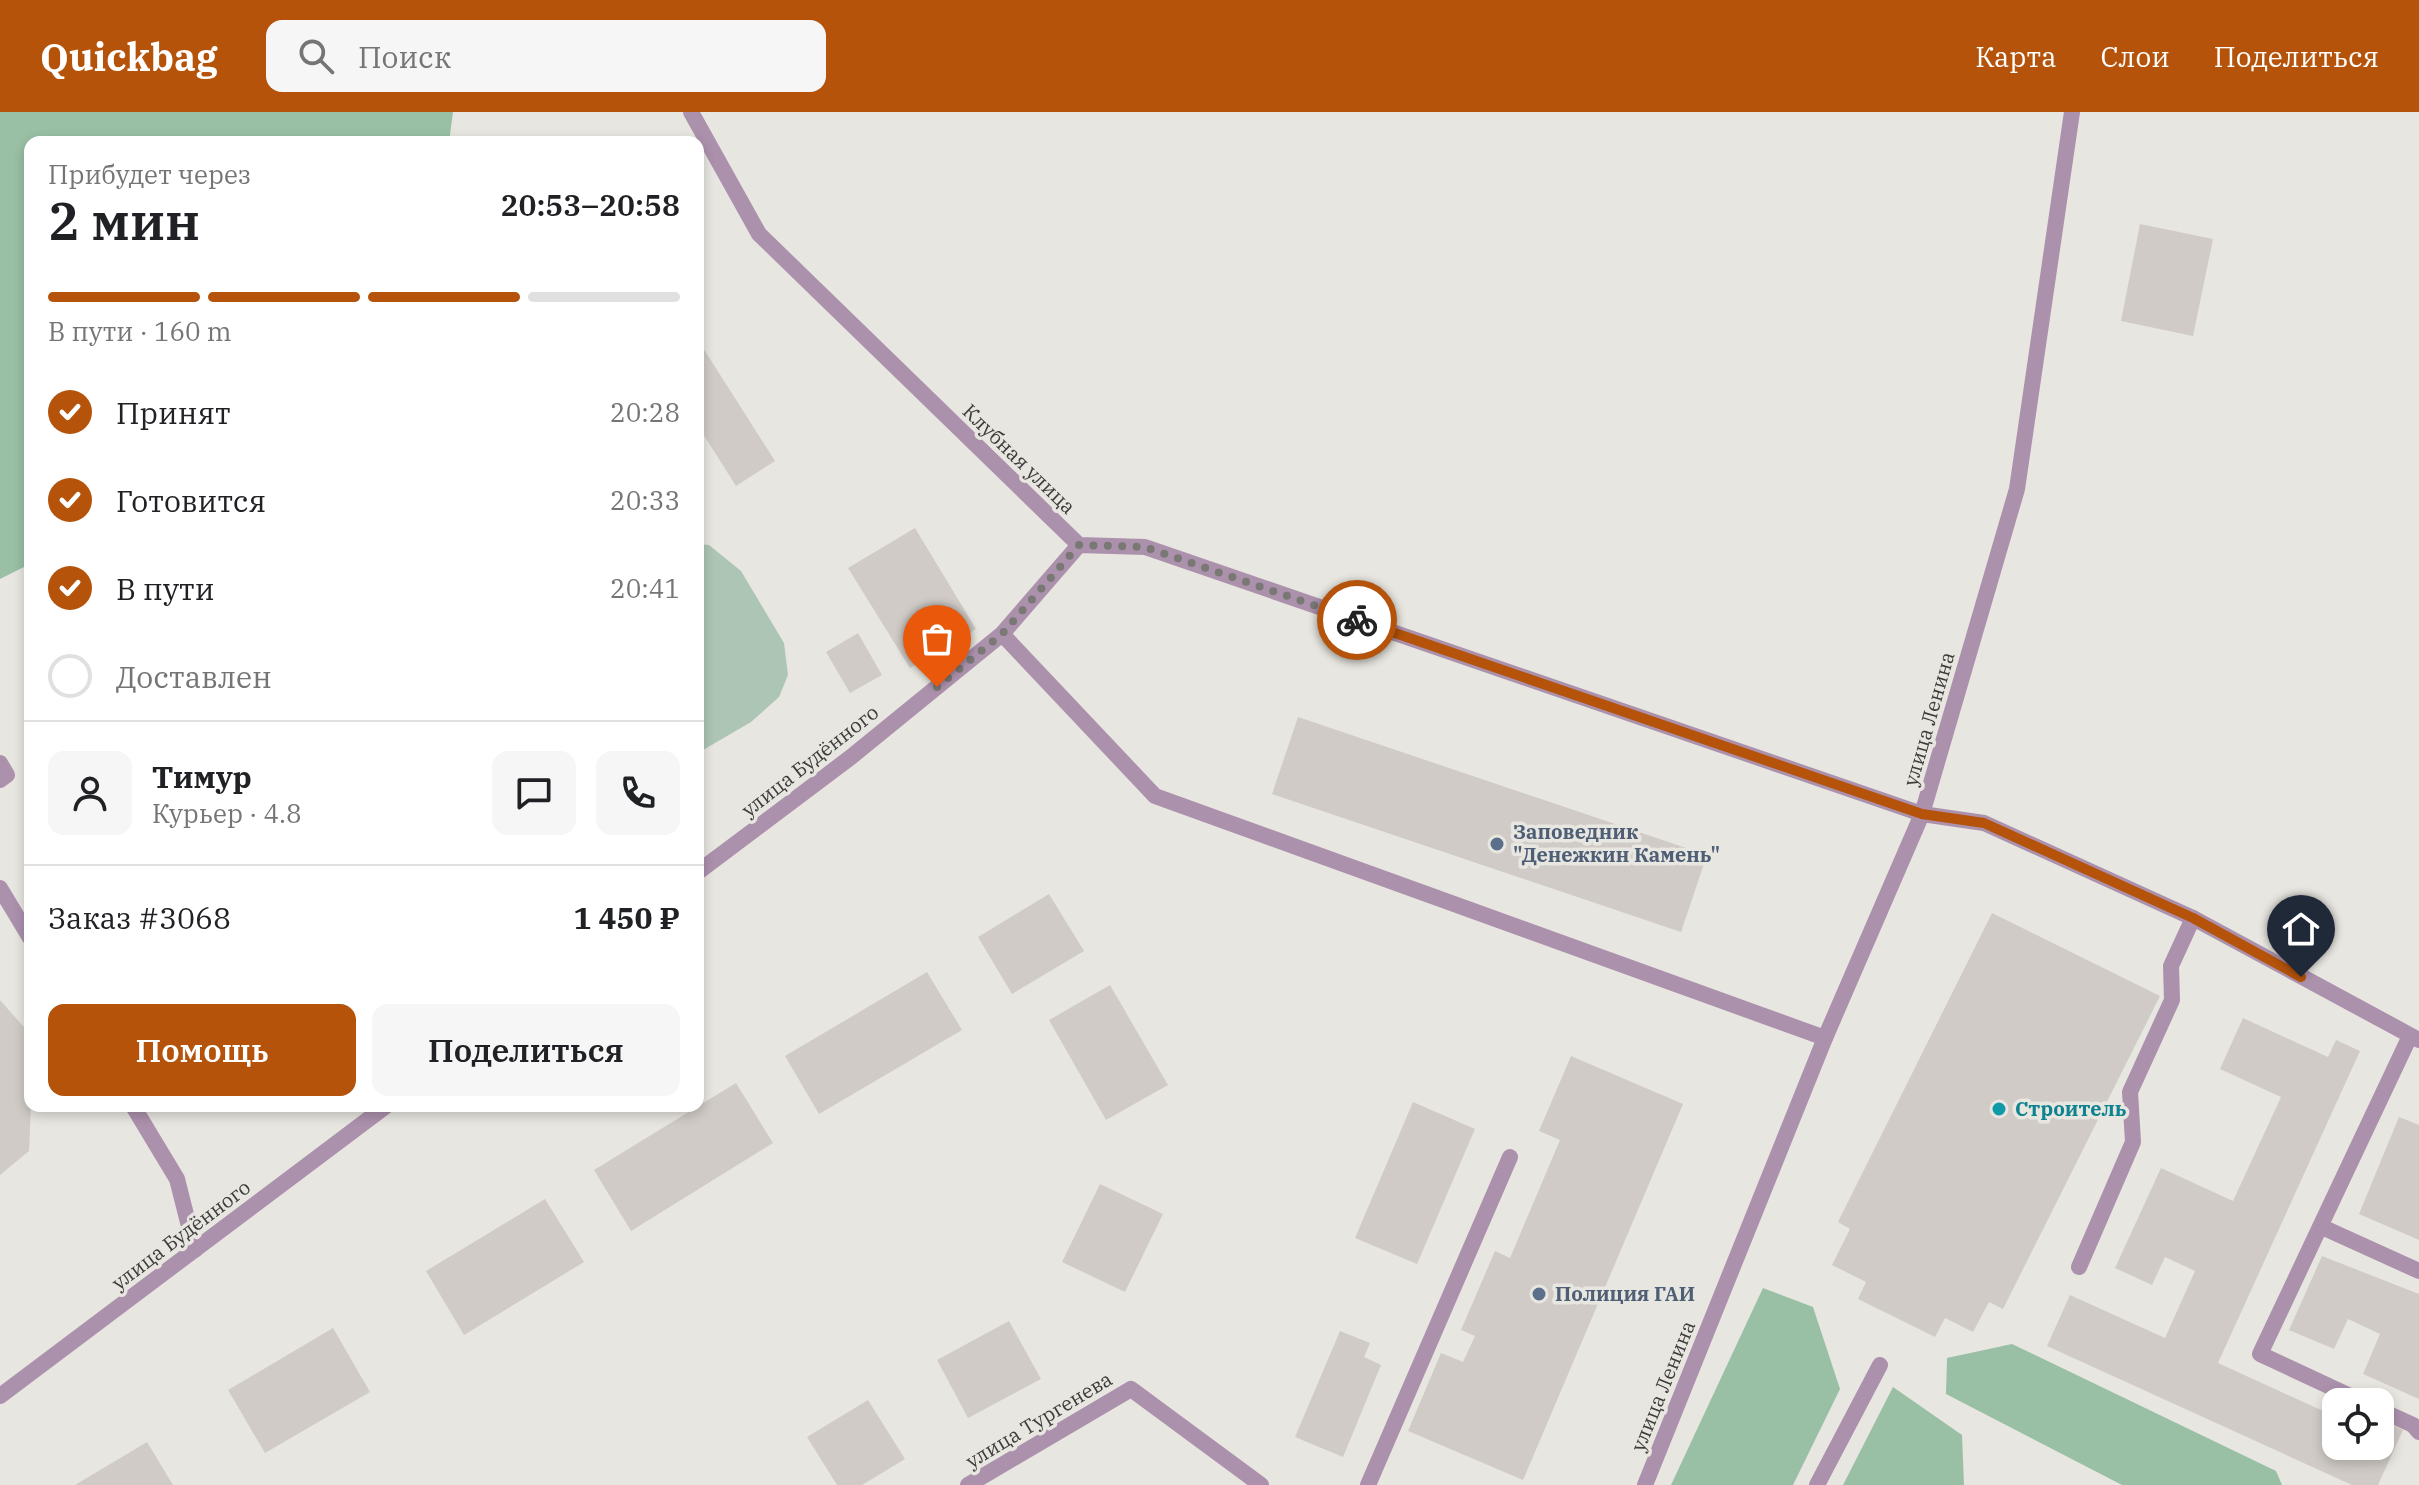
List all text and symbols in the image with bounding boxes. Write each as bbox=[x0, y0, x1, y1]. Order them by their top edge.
search box bbox=[266, 20, 826, 92]
text: Quickbag bbox=[40, 32, 218, 81]
icon: search bbox=[294, 34, 338, 78]
text: Поиск bbox=[358, 37, 451, 76]
text: Карта bbox=[1975, 38, 2056, 75]
text: Слои bbox=[2100, 38, 2170, 75]
text: Поделиться bbox=[2214, 38, 2379, 75]
text: Прибудет через bbox=[48, 157, 251, 191]
text: 20:53–20:58 bbox=[500, 185, 680, 224]
text: 2 мин bbox=[48, 187, 200, 254]
text: В пути · 160 m bbox=[48, 314, 232, 348]
icon: check bbox=[48, 390, 92, 434]
text: Принят bbox=[116, 393, 231, 432]
text: 20:28 bbox=[610, 395, 680, 429]
street label: Клубная улица bbox=[957, 398, 1082, 520]
icon: check bbox=[48, 478, 92, 522]
text: Готовится bbox=[116, 481, 266, 520]
text: 20:33 bbox=[610, 483, 680, 517]
icon: check bbox=[48, 566, 92, 610]
text: В пути bbox=[116, 569, 215, 608]
text: 20:41 bbox=[610, 571, 680, 605]
courier bbox=[1317, 580, 1397, 660]
icon: bike bbox=[1335, 598, 1379, 642]
pin bbox=[903, 605, 971, 687]
icon: bag bbox=[915, 617, 959, 661]
street label: улица Ленина bbox=[1896, 648, 1961, 789]
text: Доставлен bbox=[116, 657, 272, 696]
street label: улица Будённого bbox=[735, 698, 884, 823]
button: person bbox=[48, 751, 132, 835]
button: chat bbox=[492, 751, 576, 835]
button: phone bbox=[596, 751, 680, 835]
text: Тимур bbox=[152, 757, 252, 796]
text: Курьер · 4.8 bbox=[152, 796, 302, 830]
place label: Заповедник "Денежкин Камень" bbox=[1513, 818, 1720, 868]
marker: Заповедник "Денежкин Камень" bbox=[1488, 835, 1506, 853]
pin bbox=[2267, 895, 2335, 977]
text: Заказ #3068 bbox=[48, 898, 231, 937]
text: 1 450 ₽ bbox=[574, 898, 680, 937]
icon: home bbox=[2279, 907, 2323, 951]
button: Помощь bbox=[48, 1004, 356, 1096]
button: Поделиться bbox=[372, 1004, 680, 1096]
place label: Строитель bbox=[2015, 1095, 2127, 1122]
marker: Строитель bbox=[1990, 1100, 2008, 1118]
street label: улица Будённого bbox=[106, 1173, 256, 1296]
place label: Полиция ГАИ bbox=[1555, 1280, 1695, 1307]
marker: Полиция ГАИ bbox=[1530, 1285, 1548, 1303]
street label: улица Ленина bbox=[1624, 1316, 1701, 1455]
street label: улица Тургенева bbox=[960, 1365, 1117, 1474]
map controls bbox=[2322, 1388, 2394, 1460]
button: locate bbox=[2322, 1388, 2394, 1460]

